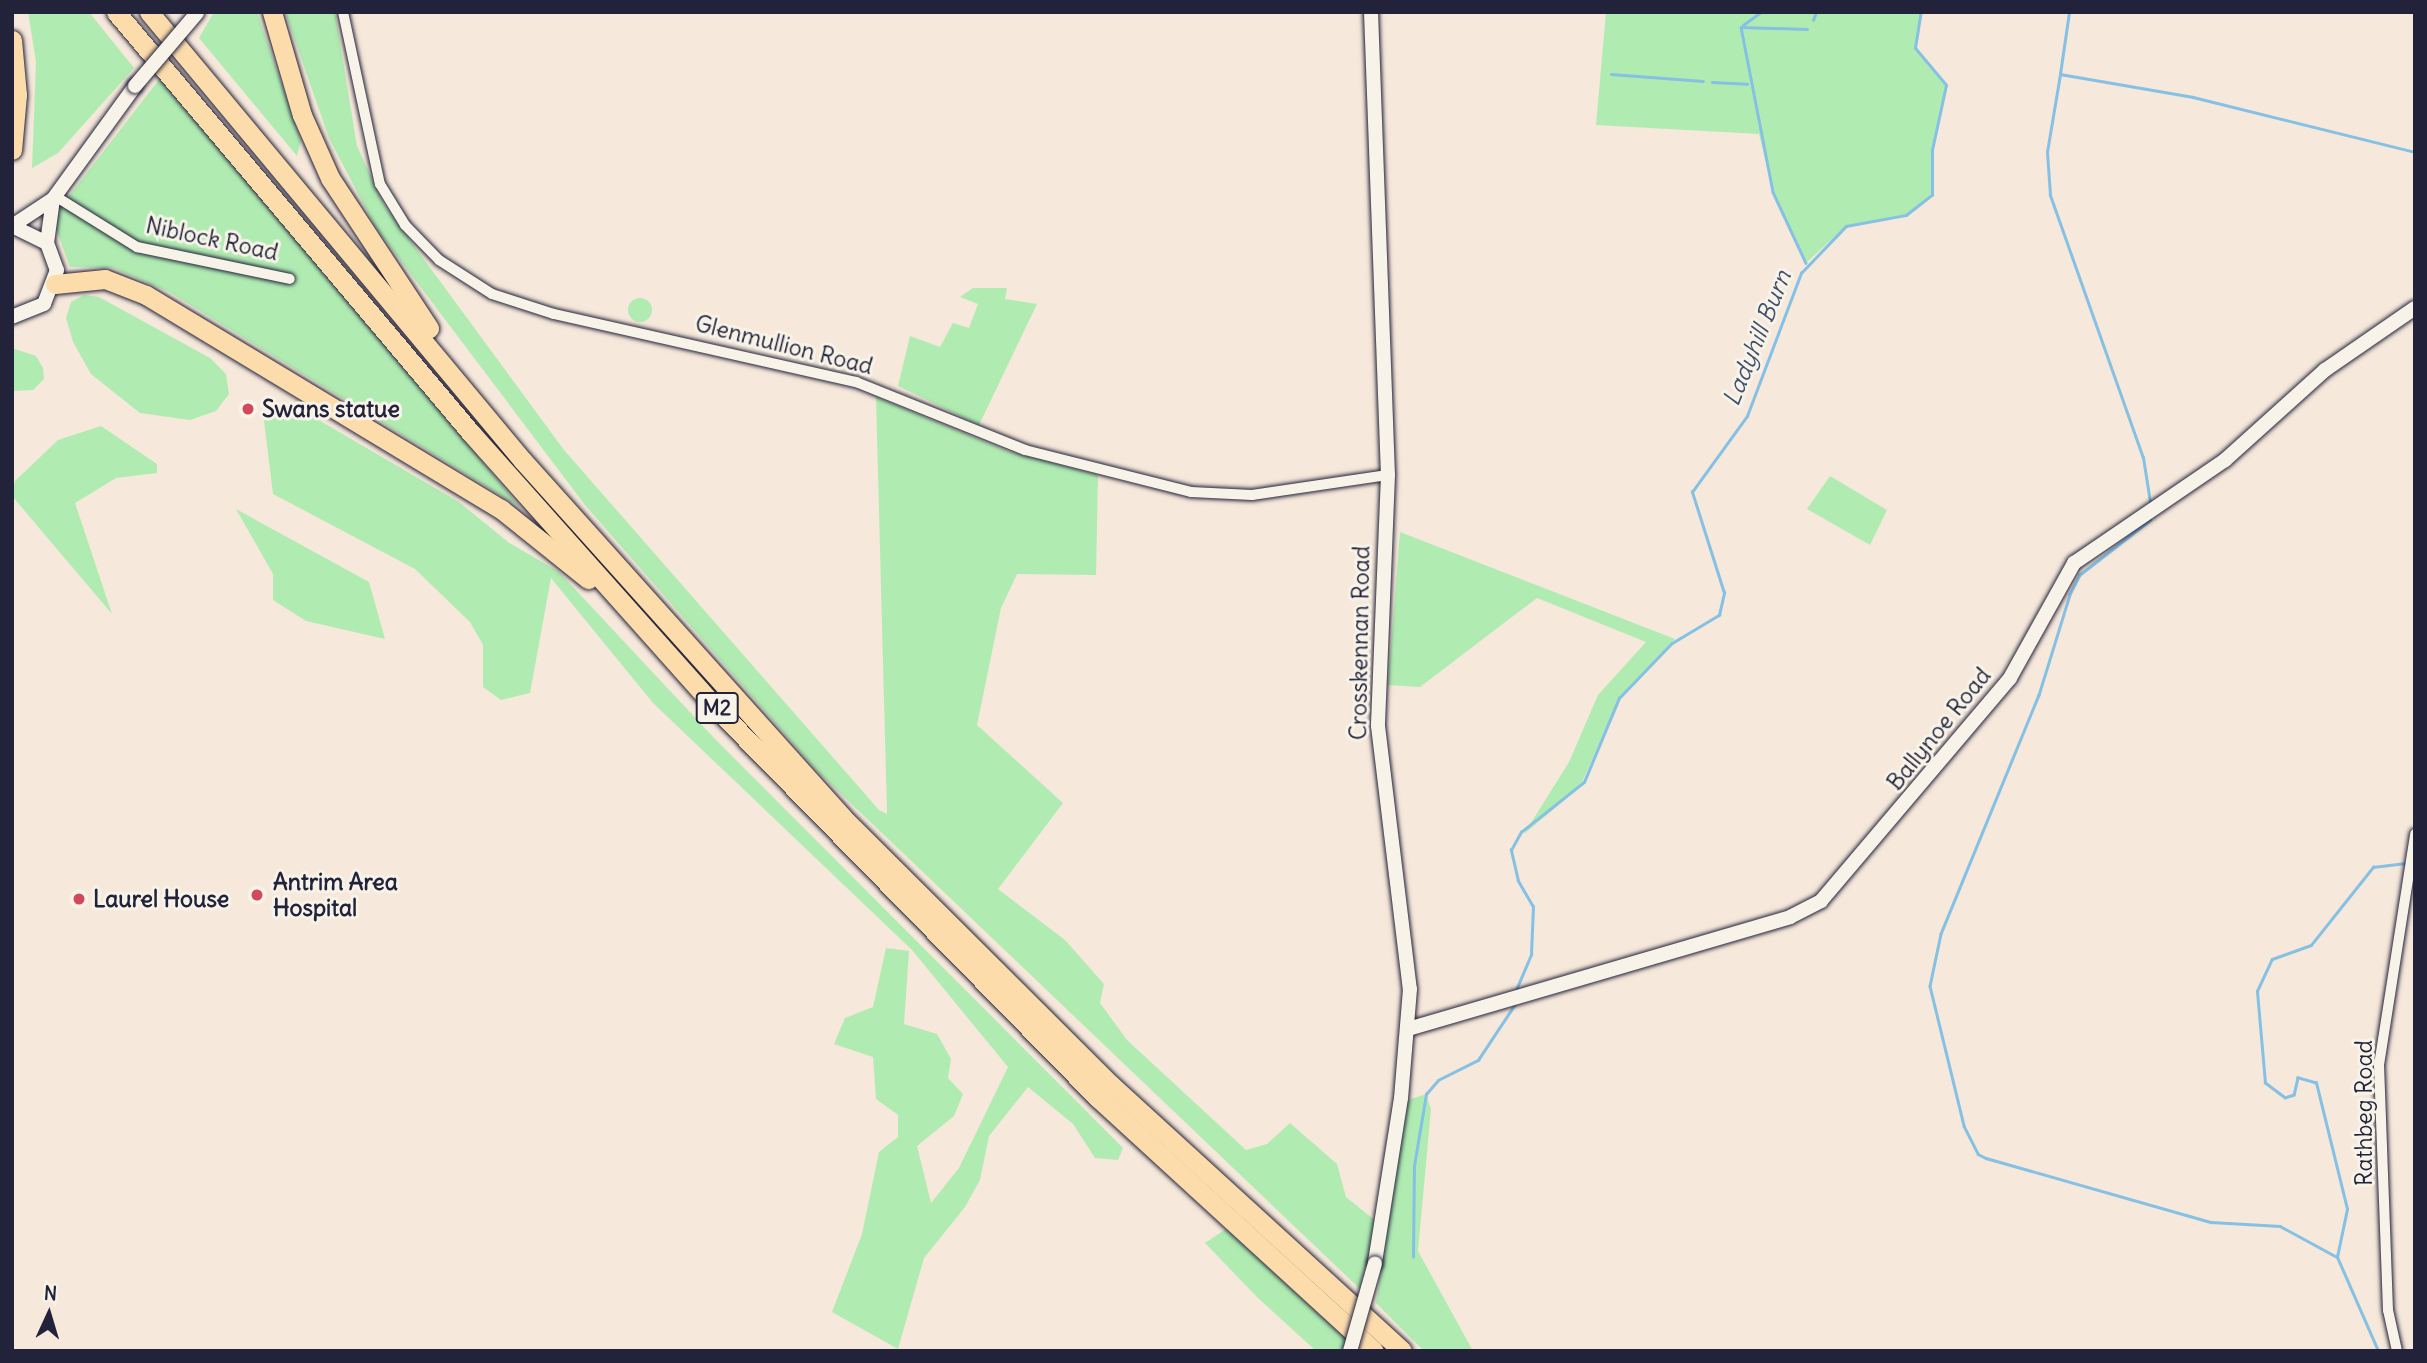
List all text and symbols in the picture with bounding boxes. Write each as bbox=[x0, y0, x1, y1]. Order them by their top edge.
street label: Niblock Road bbox=[143, 212, 281, 266]
water label: Ladyhill Burn bbox=[1717, 266, 1797, 410]
street label: Glenmullion Road bbox=[692, 310, 876, 380]
place label: Swans statue bbox=[262, 395, 400, 423]
marker: Swans statue bbox=[240, 401, 256, 417]
street label: Crosskennan Road bbox=[1345, 546, 1375, 740]
street label: Ballynoe Road bbox=[1881, 662, 1997, 796]
road number: M2 bbox=[694, 690, 740, 726]
place label: Antrim Area Hospital bbox=[273, 868, 398, 922]
place label: Laurel House bbox=[93, 885, 229, 913]
marker: Antrim Area Hospital bbox=[247, 885, 267, 905]
marker: Laurel House bbox=[71, 891, 87, 907]
street label: Rathbeg Road bbox=[2350, 1040, 2378, 1186]
north arrow bbox=[14, 1279, 84, 1349]
text: N bbox=[43, 1281, 58, 1305]

